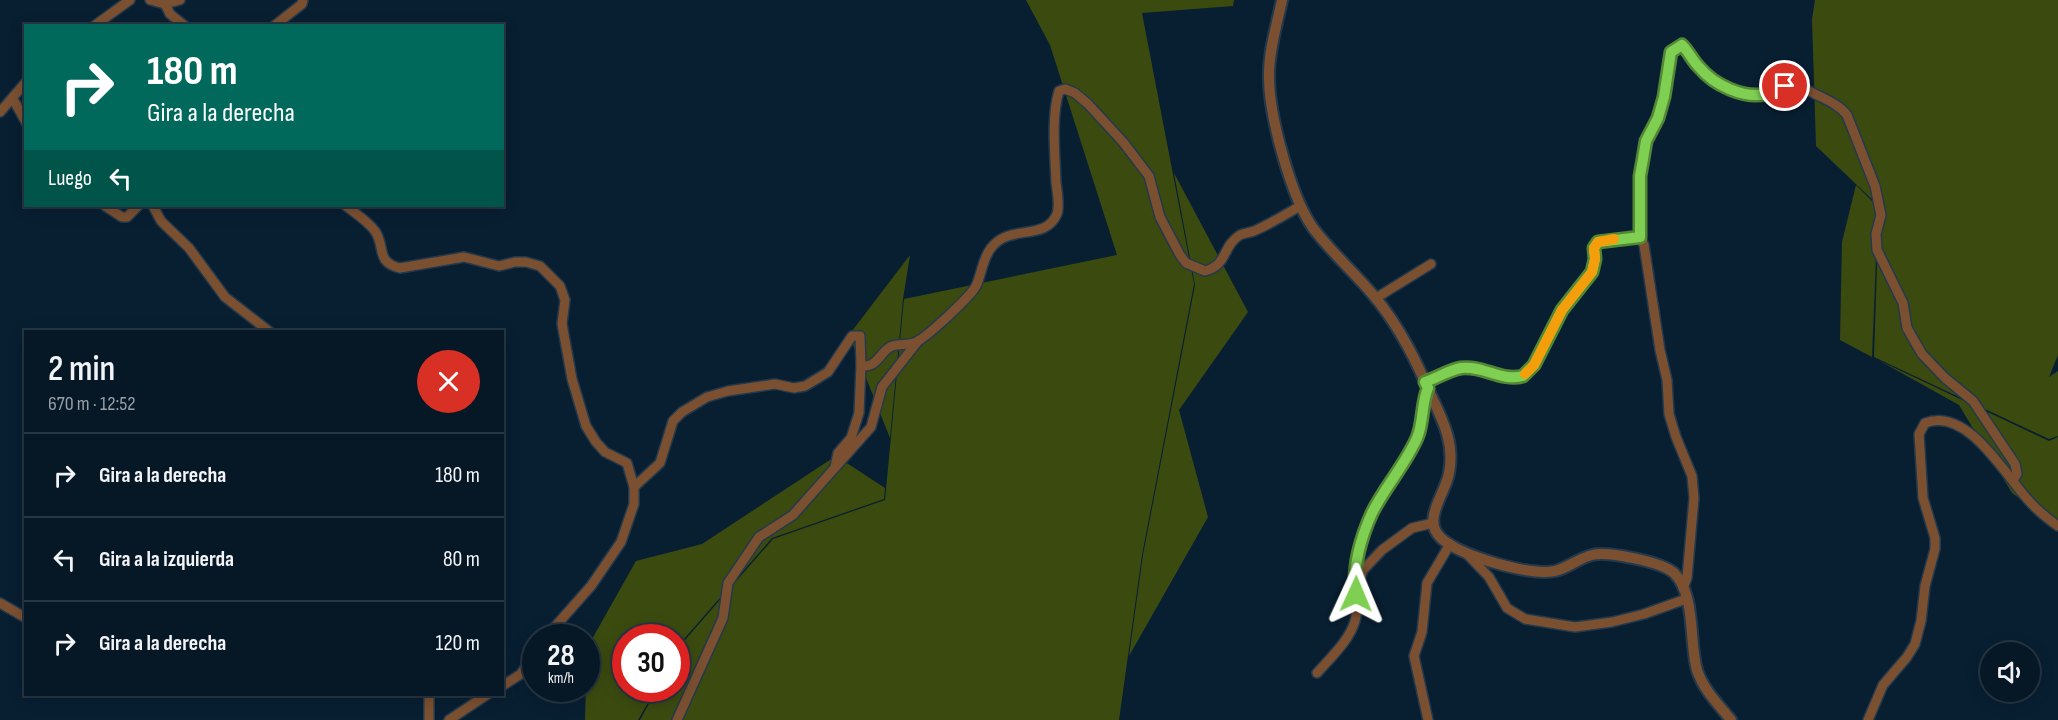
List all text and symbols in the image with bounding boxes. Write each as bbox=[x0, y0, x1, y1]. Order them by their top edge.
text: 180 m bbox=[147, 46, 238, 97]
icon: right bbox=[48, 48, 126, 126]
pin bbox=[1759, 60, 1810, 111]
icon: arrive bbox=[1768, 69, 1801, 102]
text: Gira a la derecha bbox=[147, 97, 295, 129]
icon: left bbox=[104, 162, 137, 195]
text: Luego bbox=[48, 165, 92, 192]
text: 2 min bbox=[48, 348, 115, 391]
button: close bbox=[417, 350, 480, 413]
text: 670 m · 12:52 bbox=[48, 392, 135, 416]
icon: right bbox=[48, 459, 81, 492]
text: Gira a la derecha bbox=[99, 462, 226, 489]
text: 180 m bbox=[435, 462, 480, 489]
icon: left bbox=[48, 543, 81, 576]
text: Gira a la izquierda bbox=[99, 546, 234, 573]
text: 80 m bbox=[443, 546, 480, 573]
position arrow bbox=[1324, 562, 1388, 626]
speed limit sign: 30 bbox=[612, 624, 690, 702]
icon: right bbox=[48, 627, 81, 660]
text: Gira a la derecha bbox=[99, 630, 226, 657]
text: 120 m bbox=[436, 630, 480, 657]
text: 28 bbox=[547, 638, 575, 674]
map controls bbox=[1980, 642, 2040, 702]
button: sound bbox=[1980, 642, 2040, 702]
text: km/h bbox=[548, 669, 574, 688]

